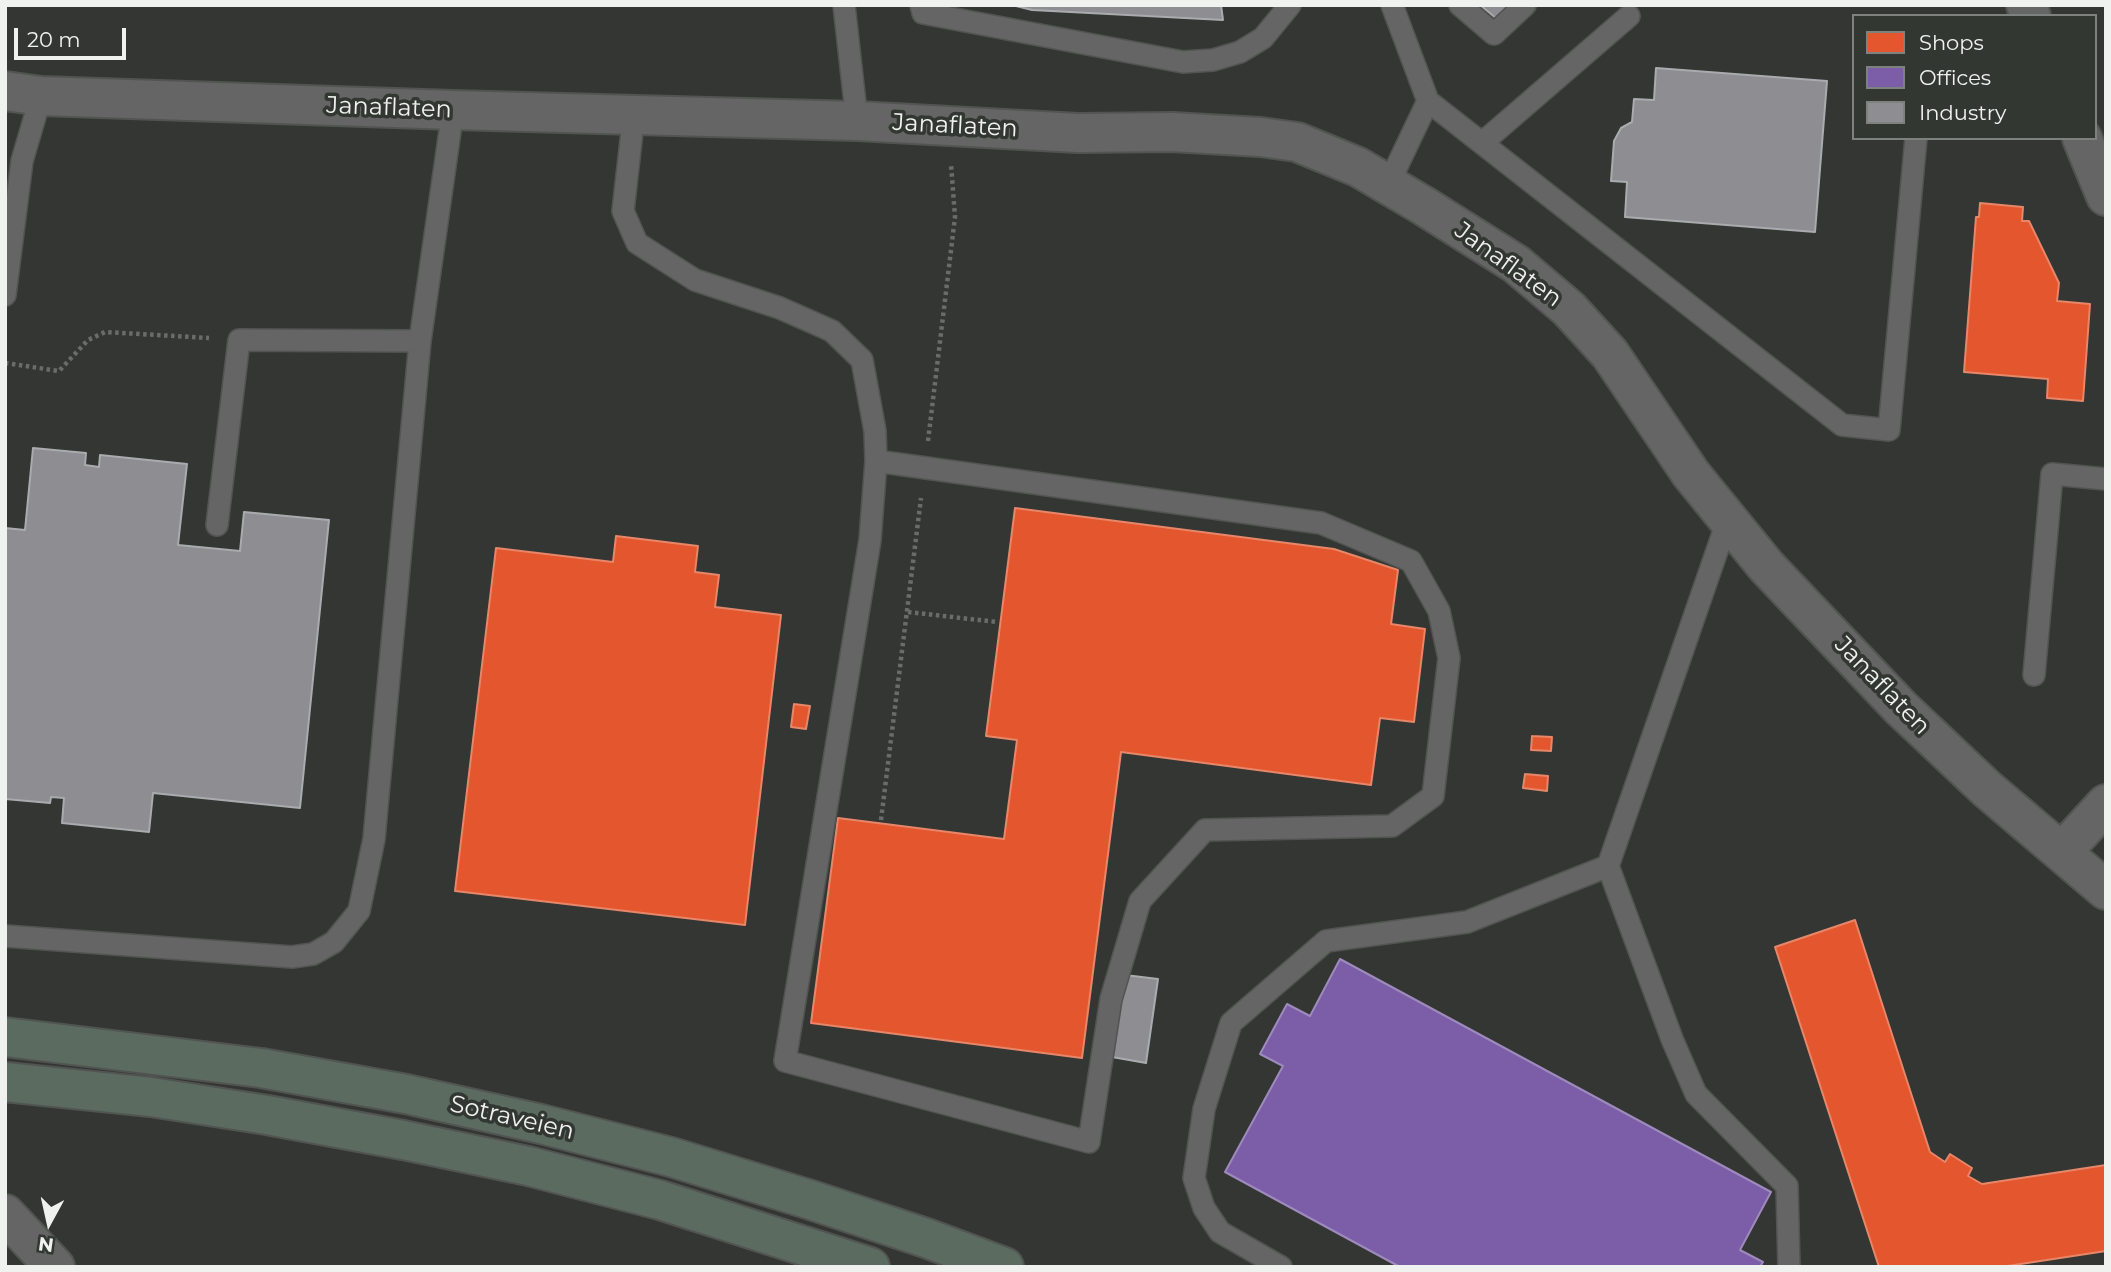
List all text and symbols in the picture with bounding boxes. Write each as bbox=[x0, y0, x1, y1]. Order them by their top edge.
scale bar bbox=[18, 14, 130, 58]
legend bbox=[1852, 14, 2097, 140]
text: 20 m bbox=[27, 27, 81, 52]
text: Shops bbox=[1919, 30, 1984, 55]
text: Offices bbox=[1919, 65, 1991, 90]
street label: Janaflaten bbox=[326, 91, 452, 125]
text: Industry bbox=[1919, 100, 2006, 125]
street label: Janaflaten bbox=[892, 108, 1018, 144]
street label: Janaflaten bbox=[1449, 217, 1567, 313]
street label: Janaflaten bbox=[1828, 631, 1936, 741]
street label: Sotraveien bbox=[447, 1090, 577, 1146]
north arrow bbox=[14, 1188, 84, 1258]
text: N bbox=[37, 1232, 55, 1257]

